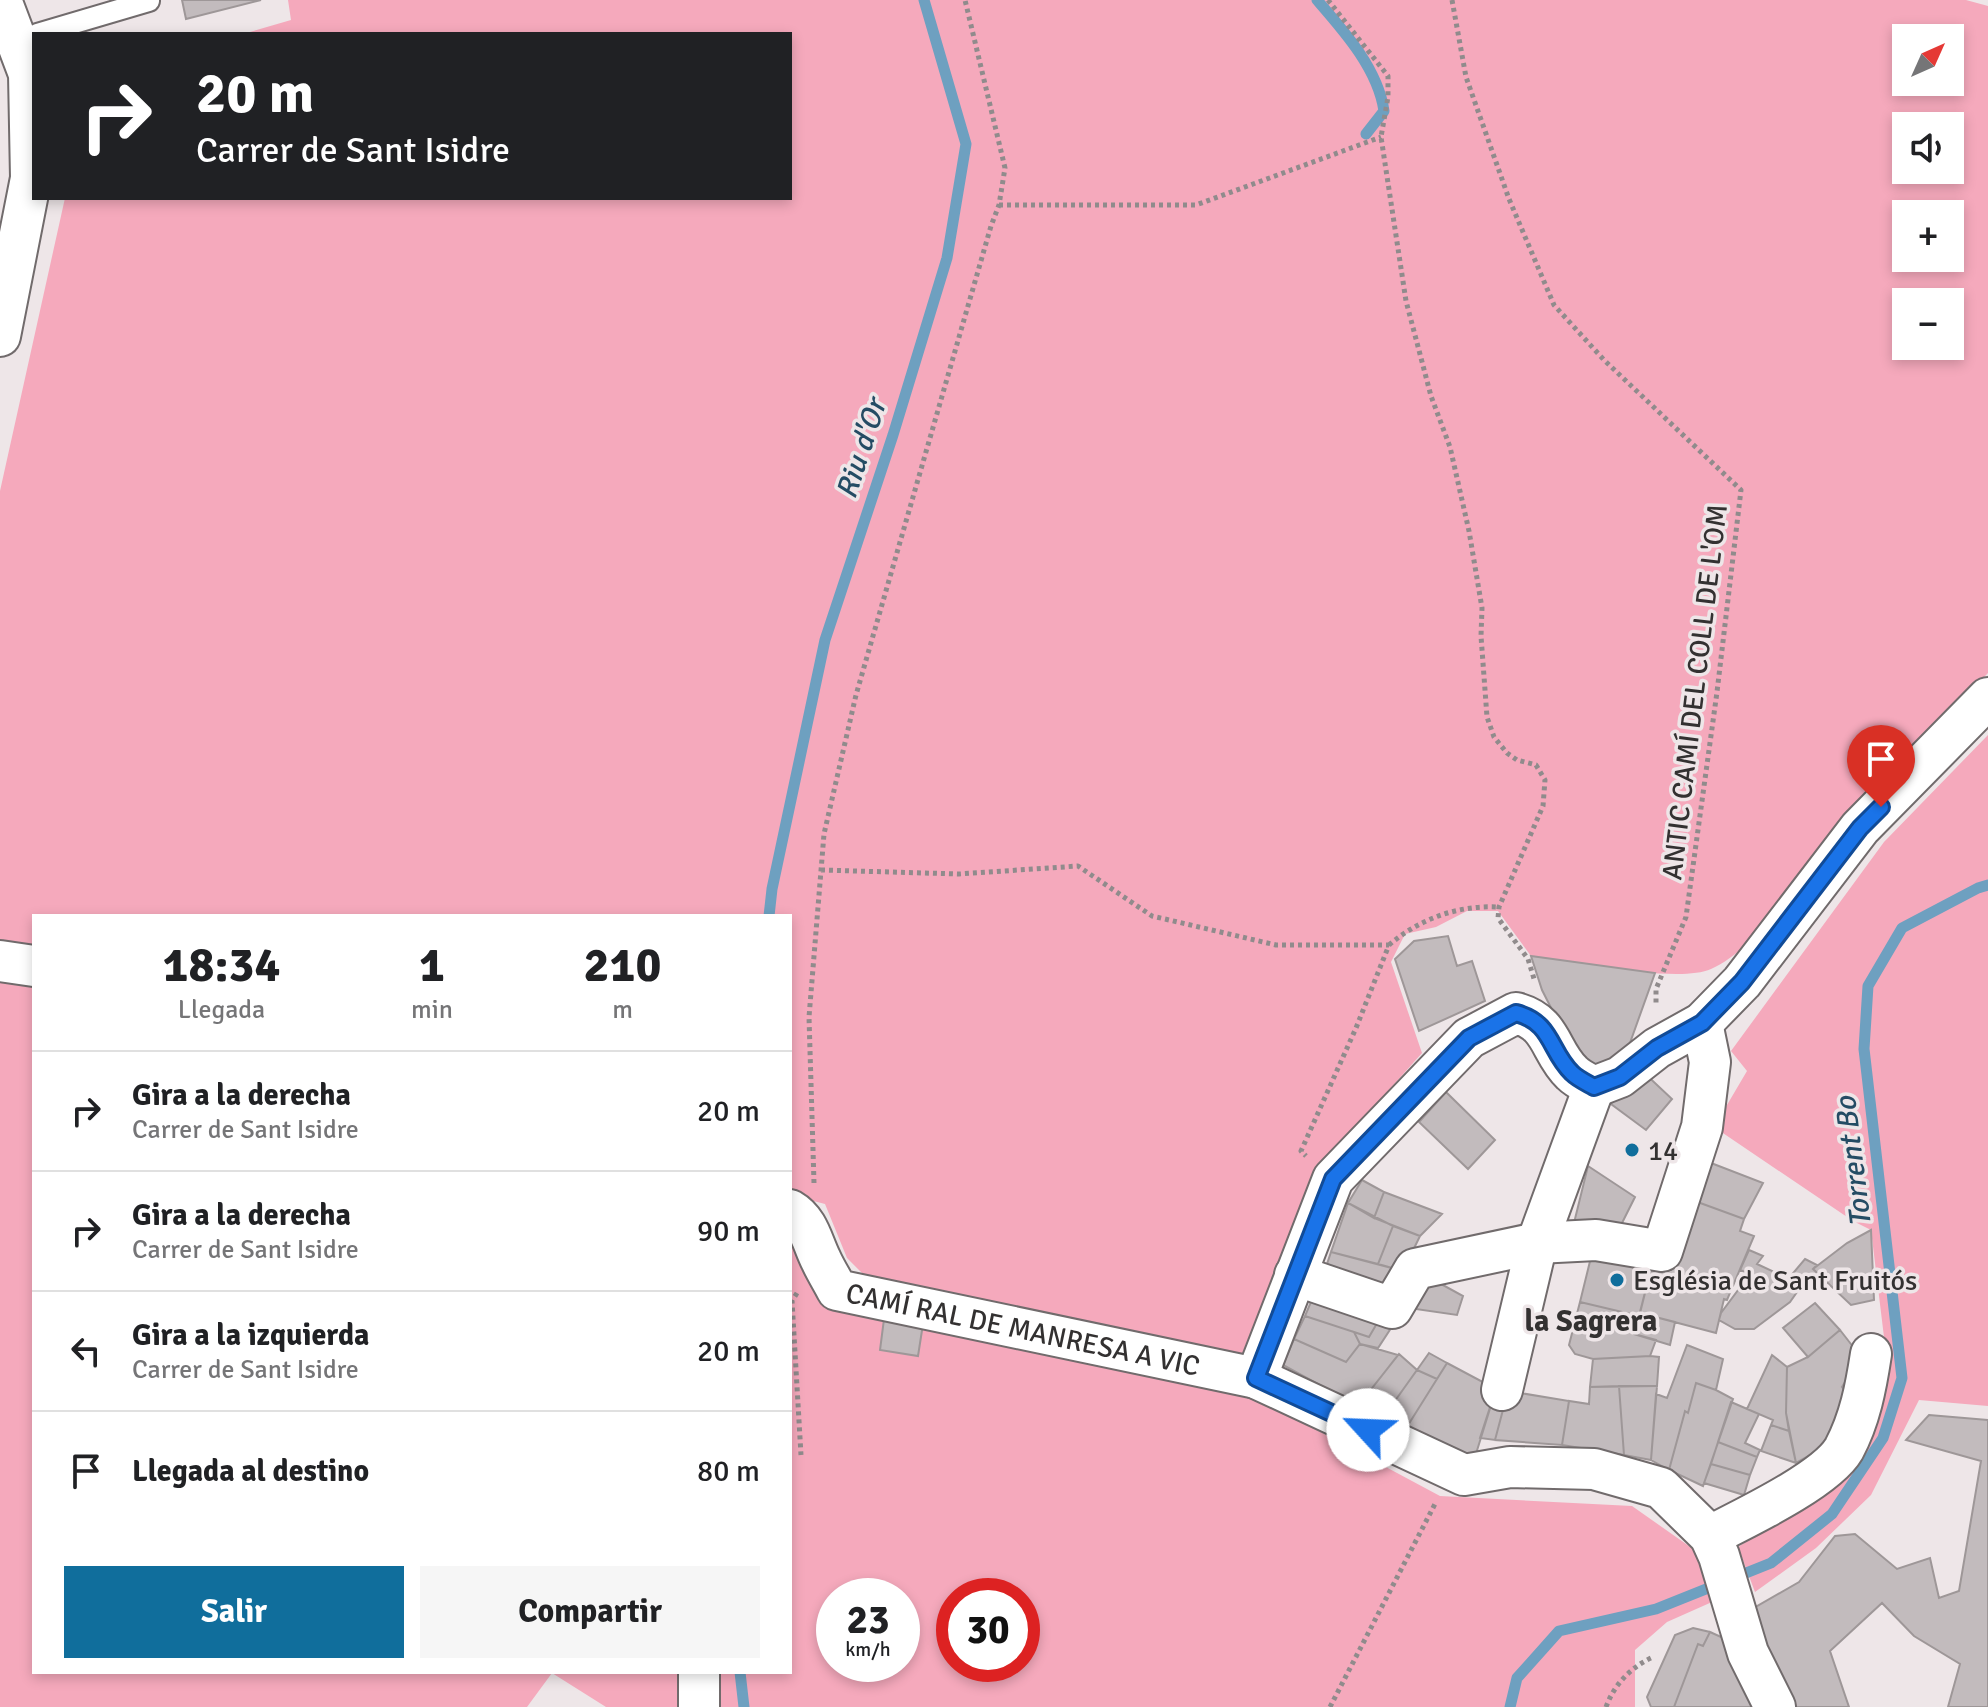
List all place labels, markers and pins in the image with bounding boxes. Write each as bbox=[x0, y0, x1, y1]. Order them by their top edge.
pin bbox=[1847, 725, 1915, 807]
place label: 14 bbox=[1648, 1134, 1678, 1168]
marker: 14 bbox=[1623, 1141, 1641, 1159]
place label: Església de Sant Fruitós bbox=[1633, 1264, 1917, 1298]
marker: Església de Sant Fruitós bbox=[1608, 1271, 1626, 1289]

